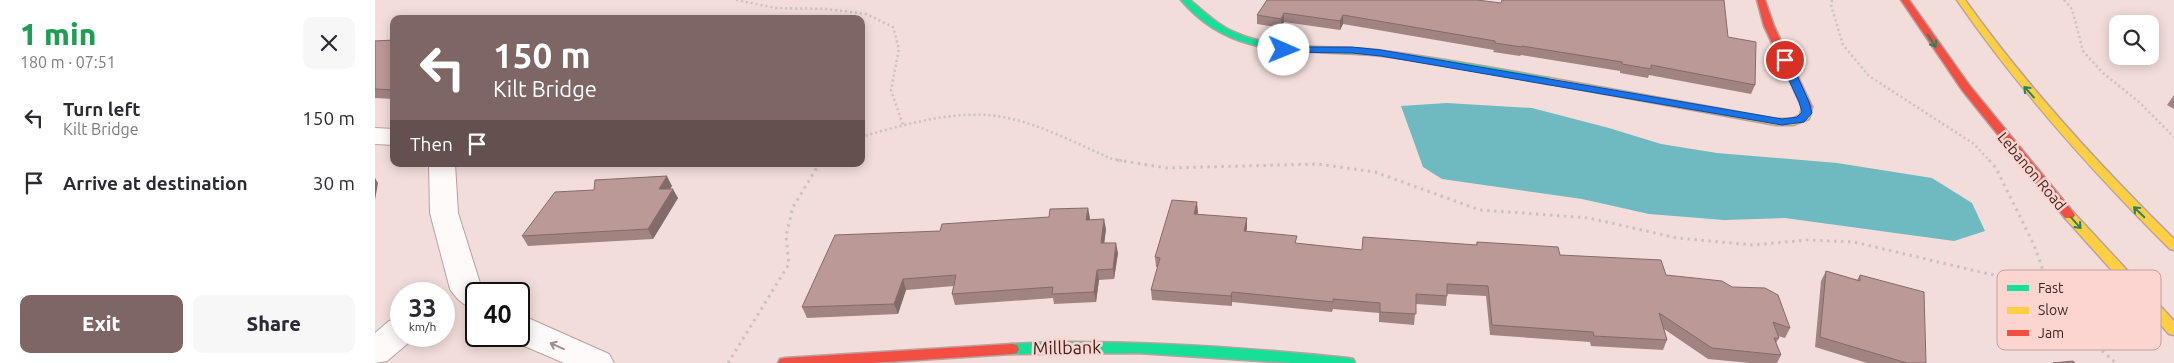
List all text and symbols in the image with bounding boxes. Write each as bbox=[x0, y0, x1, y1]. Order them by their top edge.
map controls bbox=[2109, 15, 2159, 65]
button: search bbox=[2109, 15, 2159, 65]
text: 1 min bbox=[20, 17, 96, 51]
button: close bbox=[303, 17, 355, 69]
position arrow bbox=[1257, 23, 1309, 75]
one-way arrow bbox=[1926, 34, 1937, 48]
icon: left bbox=[410, 35, 475, 100]
text: 150 m bbox=[493, 35, 591, 75]
pin bbox=[1764, 39, 1806, 81]
icon: arrive bbox=[1771, 46, 1799, 74]
text: 180 m · 07:51 bbox=[20, 53, 116, 71]
text: Kilt Bridge bbox=[493, 76, 597, 101]
one-way arrow bbox=[2023, 86, 2035, 99]
text: Turn left bbox=[63, 98, 141, 120]
icon: left bbox=[20, 104, 48, 132]
text: 150 m bbox=[302, 107, 355, 129]
text: Kilt Bridge bbox=[63, 120, 139, 138]
street label: Lebanon Road bbox=[1995, 129, 2069, 213]
icon: arrive bbox=[463, 130, 491, 158]
text: Then bbox=[410, 133, 453, 155]
icon: arrive bbox=[20, 169, 48, 197]
text: Arrive at destination bbox=[63, 172, 248, 194]
text: 30 m bbox=[313, 172, 355, 194]
one-way arrow bbox=[2133, 206, 2145, 218]
one-way arrow bbox=[2070, 217, 2082, 229]
legend bbox=[1997, 270, 2161, 350]
text: Fast bbox=[2038, 280, 2064, 296]
speed limit sign: 40 bbox=[465, 282, 530, 347]
text: 33 bbox=[408, 294, 437, 322]
button: Exit bbox=[20, 295, 183, 353]
button: Share bbox=[193, 295, 355, 353]
text: Slow bbox=[2038, 302, 2068, 318]
text: km/h bbox=[409, 320, 436, 333]
text: Jam bbox=[2038, 325, 2064, 341]
street label: Millbank bbox=[1033, 336, 1101, 358]
one-way arrow bbox=[550, 340, 565, 350]

